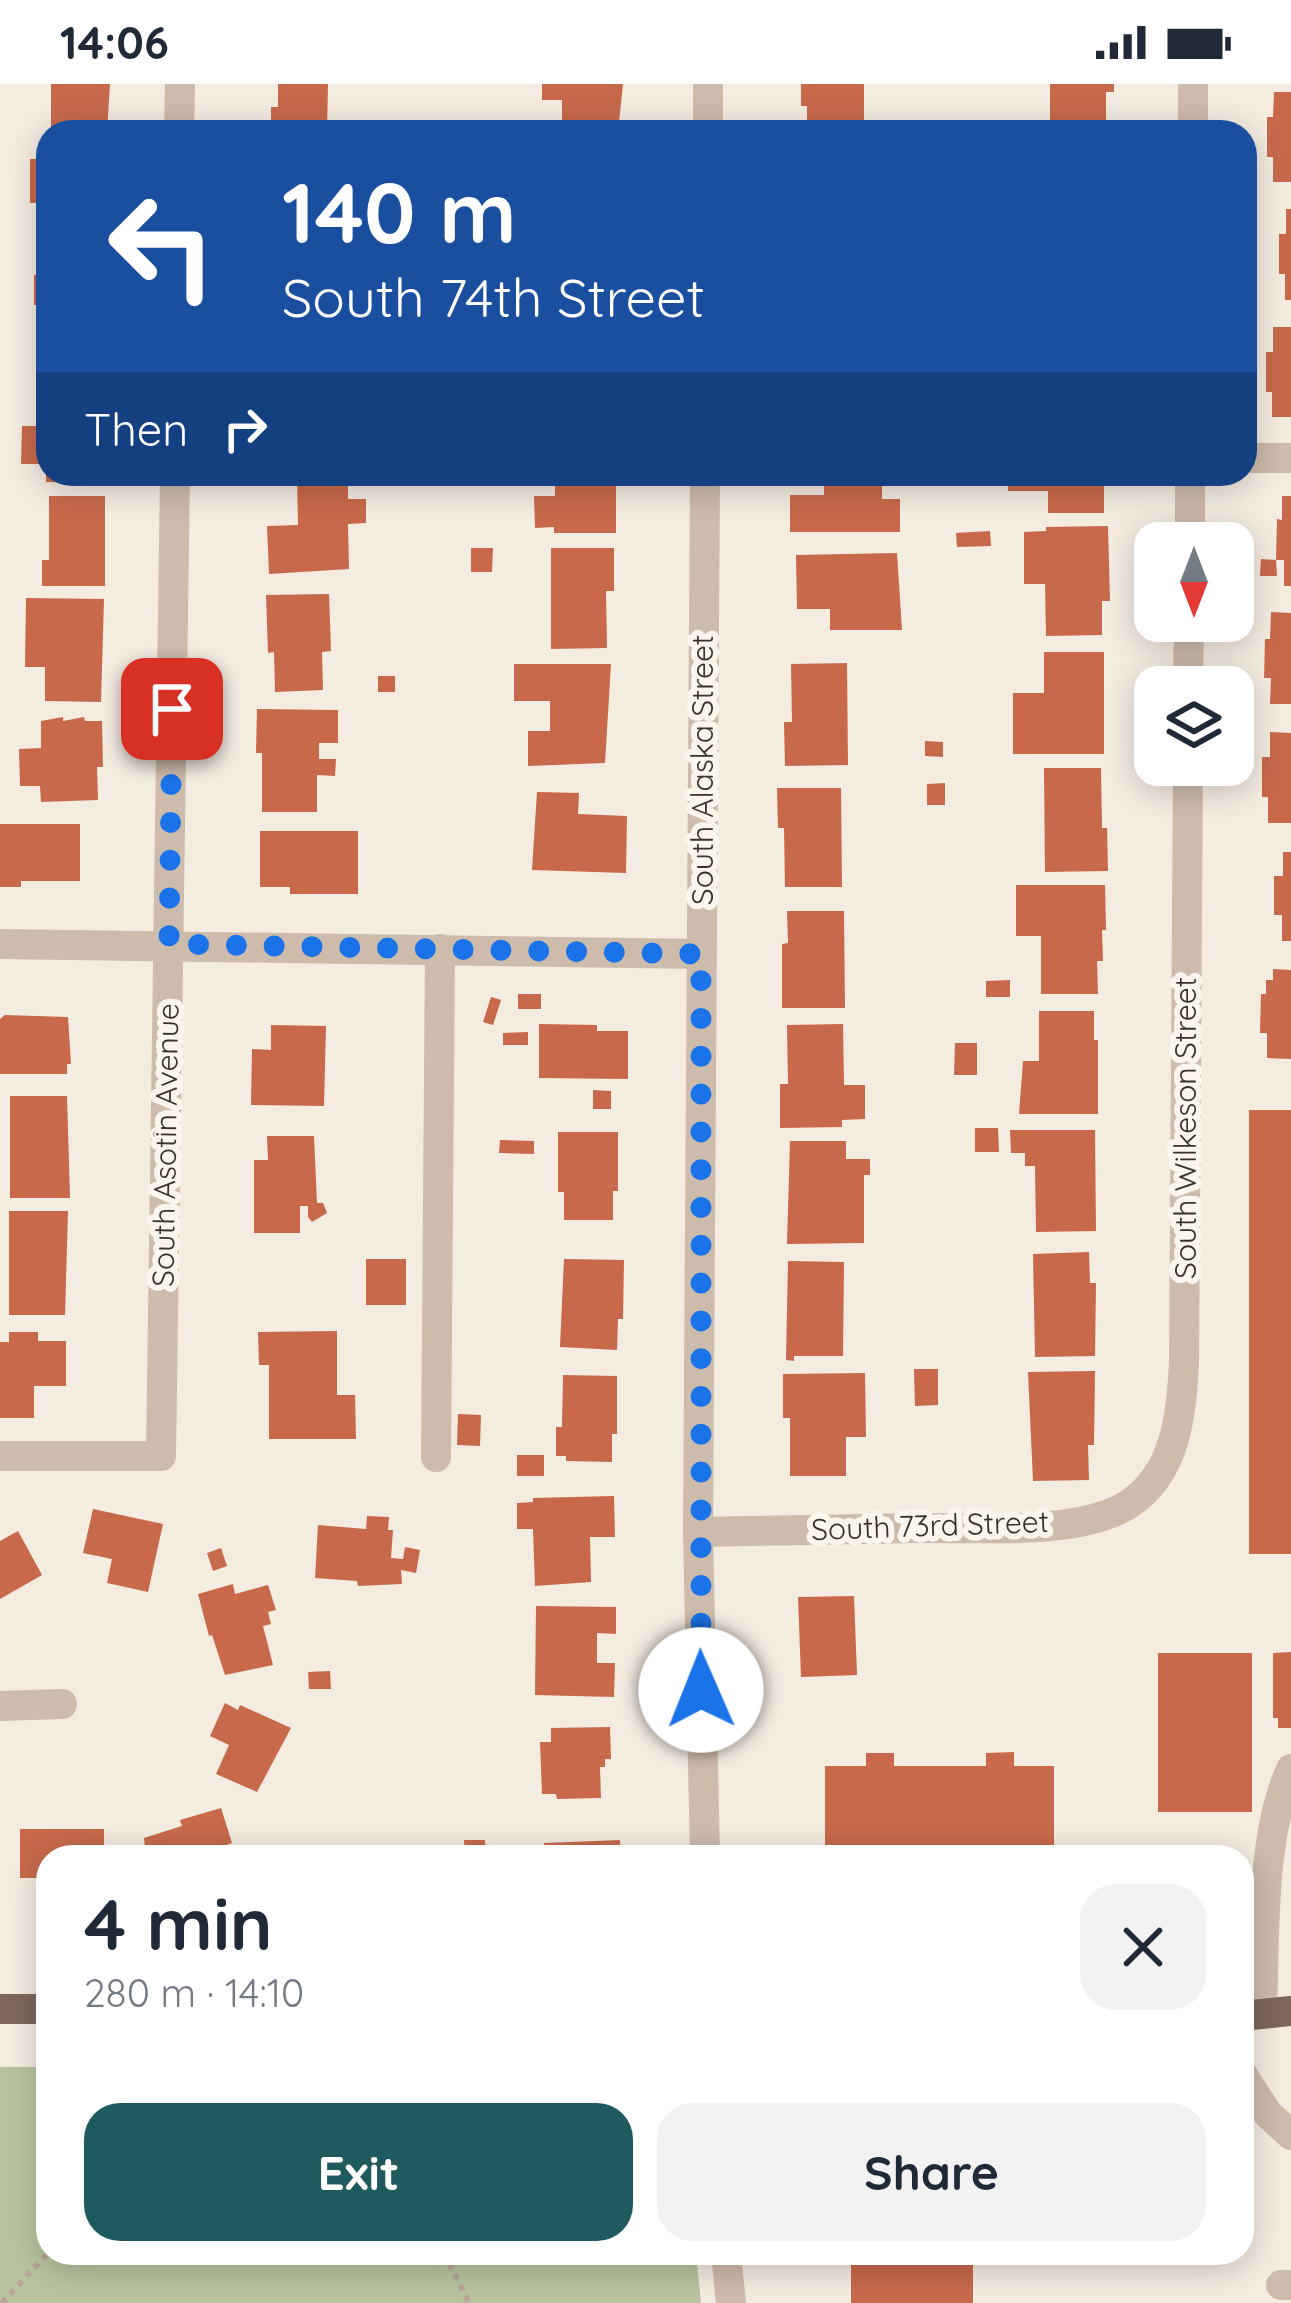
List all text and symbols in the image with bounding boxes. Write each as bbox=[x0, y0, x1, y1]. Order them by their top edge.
text: 14:06 bbox=[60, 14, 169, 70]
text: 140 m bbox=[282, 159, 517, 264]
icon: left bbox=[84, 168, 240, 324]
text: South 74th Street bbox=[282, 263, 705, 331]
icon: right bbox=[212, 396, 278, 462]
text: Then bbox=[84, 401, 188, 457]
north arrow bbox=[1134, 522, 1254, 642]
map controls bbox=[1134, 522, 1254, 786]
street label: South Alaska Street bbox=[683, 635, 721, 905]
pin bbox=[121, 658, 223, 760]
button: layers bbox=[1134, 666, 1254, 786]
icon: arrive bbox=[139, 676, 205, 742]
street label: South Wilkeson Street bbox=[1166, 977, 1204, 1279]
street label: South Asotin Avenue bbox=[144, 1003, 186, 1287]
street label: South 73rd Street bbox=[810, 1502, 1049, 1548]
position arrow bbox=[638, 1627, 764, 1753]
text: 4 min bbox=[84, 1878, 273, 1968]
button: close bbox=[1080, 1884, 1206, 2010]
text: 280 m · 14:10 bbox=[84, 1968, 304, 2017]
button: Exit bbox=[84, 2103, 633, 2241]
button: Share bbox=[657, 2103, 1206, 2241]

